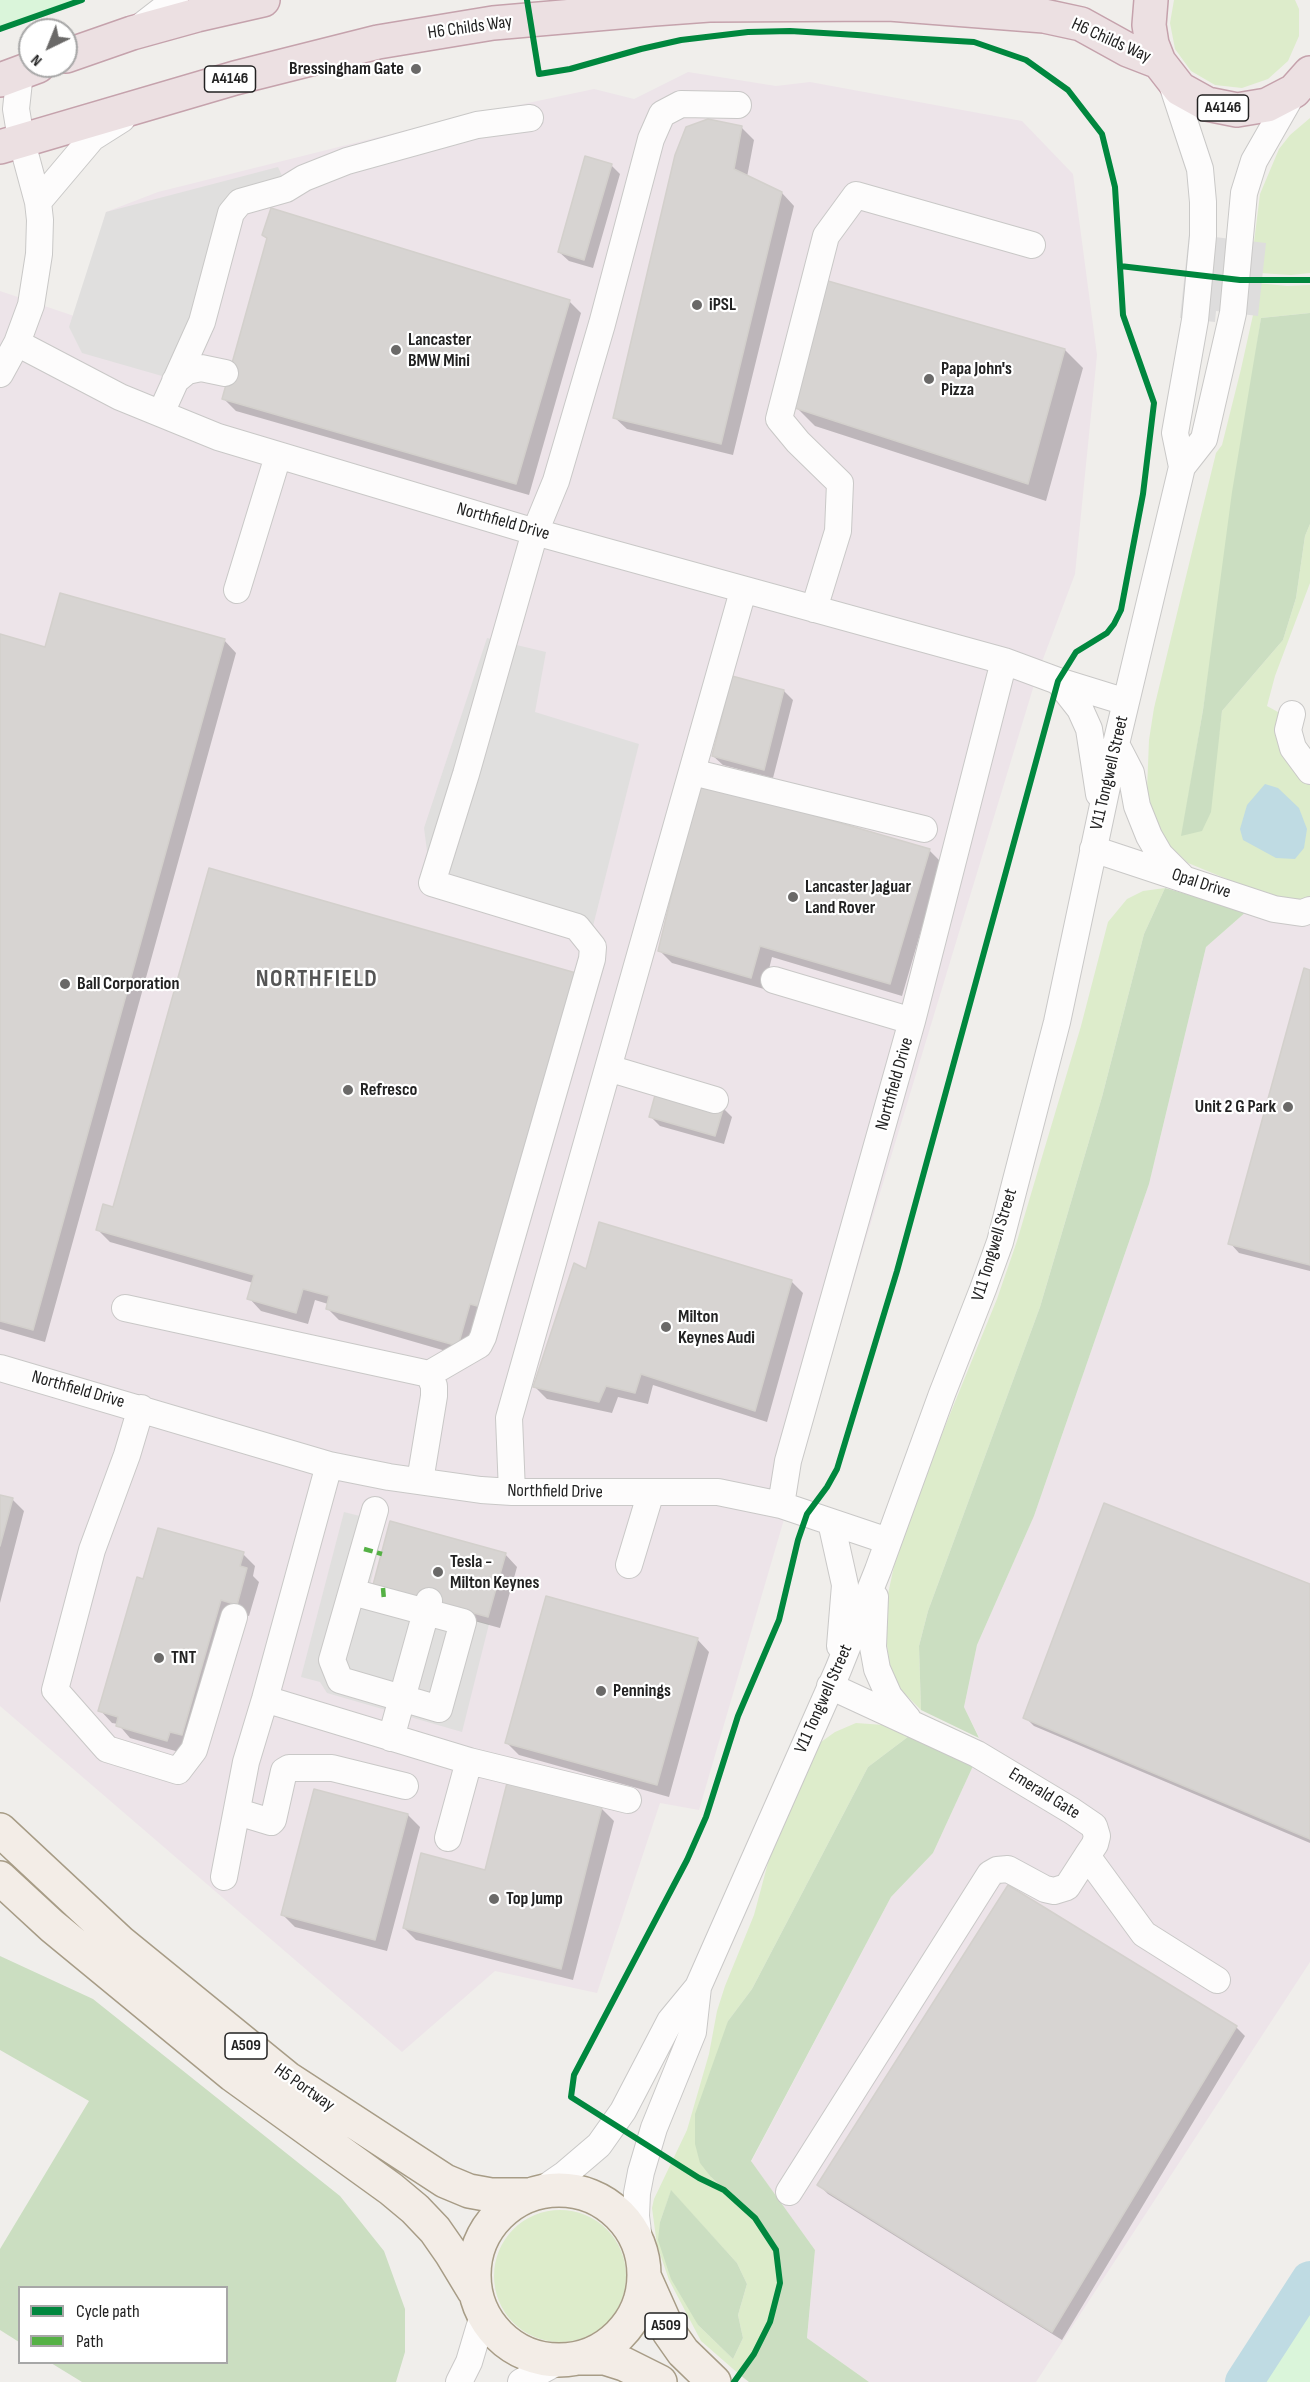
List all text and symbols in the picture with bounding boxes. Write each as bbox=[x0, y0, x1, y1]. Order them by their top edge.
street label: H6 Childs Way bbox=[426, 11, 514, 45]
street label: H6 Childs Way bbox=[1068, 14, 1154, 68]
north arrow bbox=[18, 18, 78, 78]
text: N bbox=[27, 50, 46, 70]
place label: Bressingham Gate bbox=[289, 58, 404, 80]
marker: Bressingham Gate bbox=[409, 62, 423, 76]
road number: A4146 bbox=[204, 66, 256, 92]
road number: A4146 bbox=[1198, 95, 1248, 121]
place label: iPSL bbox=[709, 294, 736, 316]
marker: iPSL bbox=[690, 298, 704, 312]
place label: Lancaster BMW Mini bbox=[408, 329, 471, 372]
marker: Lancaster BMW Mini bbox=[389, 343, 403, 357]
place label: Papa John's Pizza bbox=[941, 358, 1012, 400]
marker: Papa John's Pizza bbox=[922, 372, 936, 386]
street label: Northfield Drive bbox=[454, 498, 552, 546]
street label: V11 Tongwell Street bbox=[1086, 714, 1134, 832]
street label: Opal Drive bbox=[1169, 864, 1233, 904]
place label: Lancaster Jaguar Land Rover bbox=[805, 876, 911, 918]
marker: Lancaster Jaguar Land Rover bbox=[786, 890, 800, 904]
district label: NORTHFIELD bbox=[256, 966, 378, 994]
place label: Ball Corporation bbox=[77, 973, 179, 995]
marker: Ball Corporation bbox=[58, 977, 72, 991]
street label: Northfield Drive bbox=[871, 1035, 919, 1133]
place label: Refresco bbox=[360, 1079, 417, 1101]
marker: Refresco bbox=[341, 1083, 355, 1097]
place label: Unit 2 G Park bbox=[1195, 1096, 1276, 1118]
marker: Unit 2 G Park bbox=[1281, 1100, 1295, 1114]
street label: V11 Tongwell Street bbox=[968, 1186, 1022, 1304]
place label: Milton Keynes Audi bbox=[678, 1306, 755, 1348]
marker: Milton Keynes Audi bbox=[659, 1320, 673, 1334]
street label: Northfield Drive bbox=[29, 1366, 127, 1414]
street label: Northfield Drive bbox=[507, 1480, 603, 1504]
place label: Tesla - Milton Keynes bbox=[450, 1551, 539, 1594]
marker: Tesla - Milton Keynes bbox=[431, 1565, 445, 1579]
street label: V11 Tongwell Street bbox=[790, 1641, 858, 1757]
place label: TNT bbox=[171, 1647, 196, 1669]
marker: TNT bbox=[152, 1651, 166, 1665]
place label: Pennings bbox=[613, 1680, 671, 1702]
marker: Pennings bbox=[594, 1684, 608, 1698]
street label: Emerald Gate bbox=[1004, 1764, 1084, 1824]
place label: Top Jump bbox=[506, 1888, 563, 1910]
marker: Top Jump bbox=[487, 1892, 501, 1906]
road number: A509 bbox=[225, 2033, 267, 2059]
street label: H5 Portway bbox=[270, 2059, 338, 2117]
legend bbox=[18, 2286, 228, 2364]
text: Cycle path bbox=[76, 2301, 140, 2322]
road number: A509 bbox=[645, 2313, 687, 2339]
text: Path bbox=[76, 2331, 104, 2352]

